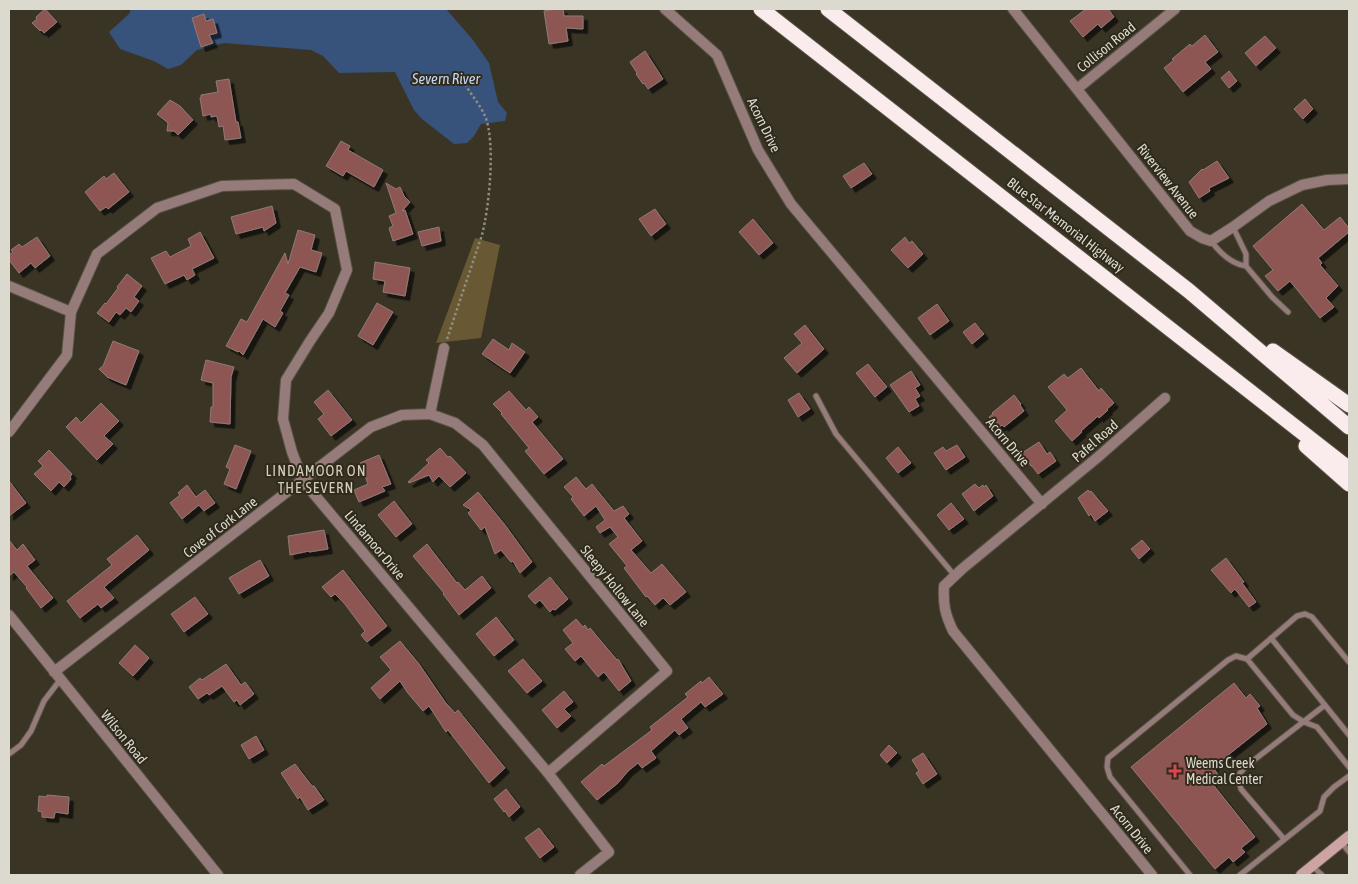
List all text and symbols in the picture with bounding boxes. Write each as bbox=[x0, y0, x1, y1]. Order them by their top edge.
street label: Collison Road bbox=[1074, 19, 1138, 75]
water label: Severn River bbox=[411, 70, 480, 87]
street label: Acorn Drive bbox=[744, 95, 784, 155]
street label: Riverview Avenue bbox=[1134, 140, 1202, 222]
street label: Blue Star Memorial Highway bbox=[1004, 174, 1128, 276]
street label: Acorn Drive bbox=[983, 414, 1033, 470]
street label: Pafel Road bbox=[1069, 417, 1121, 465]
district label: LINDAMOOR ON THE SEVERN bbox=[266, 462, 366, 496]
street label: Cove of Cork Lane bbox=[180, 493, 260, 561]
street label: Lindamoor Drive bbox=[342, 507, 408, 583]
street label: Sleepy Hollow Lane bbox=[577, 542, 653, 630]
street label: Wilson Road bbox=[98, 707, 150, 767]
place label: Weems Creek Medical Center bbox=[1186, 755, 1264, 787]
marker: Weems Creek Medical Center bbox=[1168, 764, 1182, 778]
street label: Acorn Drive bbox=[1107, 801, 1157, 857]

